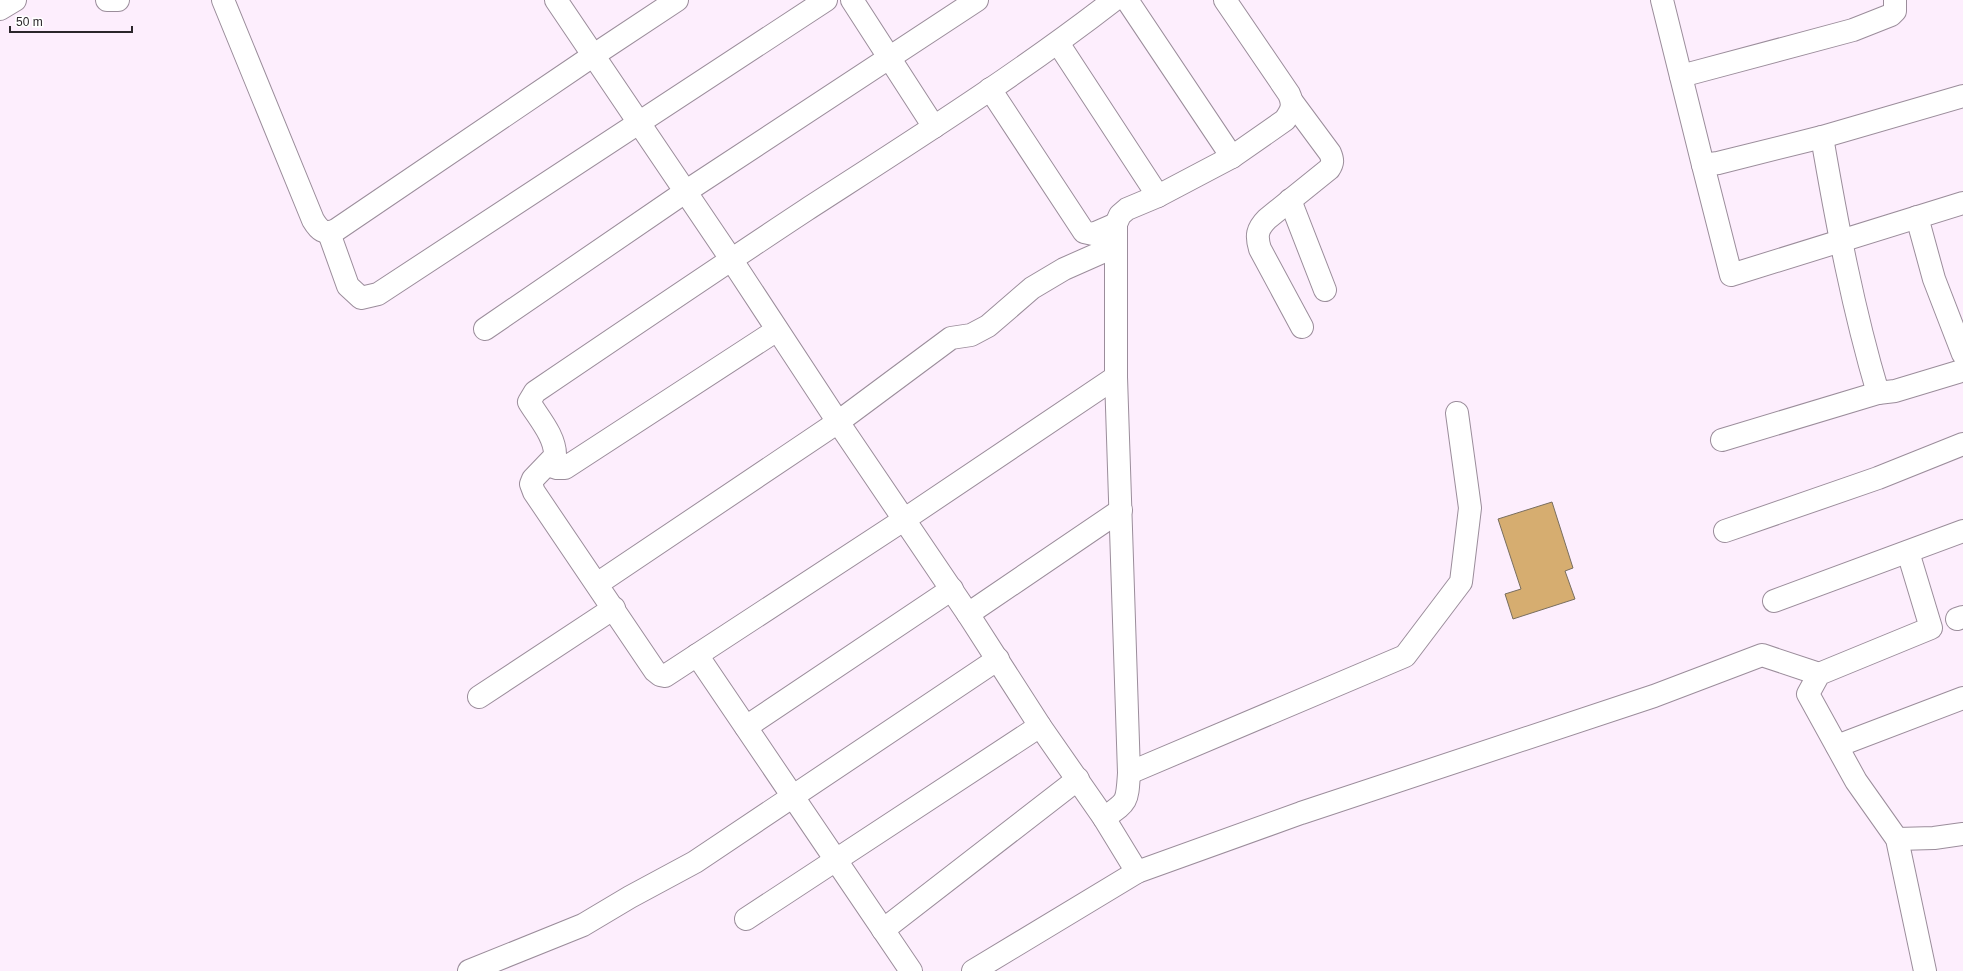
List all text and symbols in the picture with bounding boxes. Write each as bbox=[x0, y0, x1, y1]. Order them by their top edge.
scale bar bbox=[10, 8, 132, 34]
text: 50 m bbox=[16, 15, 43, 29]

